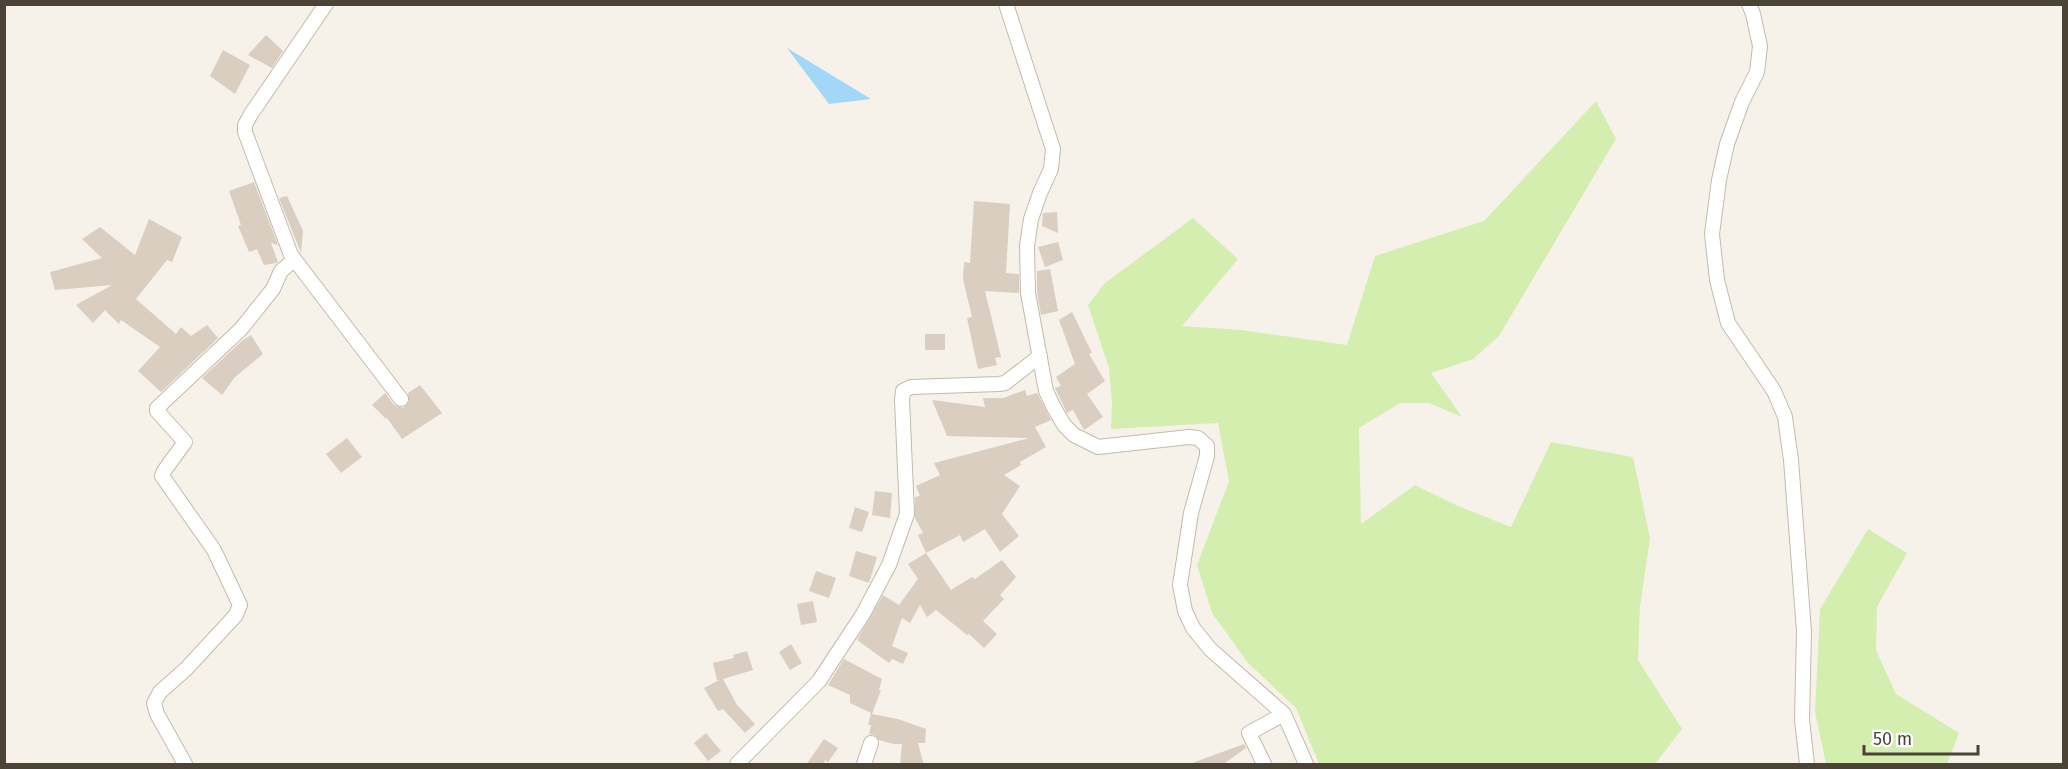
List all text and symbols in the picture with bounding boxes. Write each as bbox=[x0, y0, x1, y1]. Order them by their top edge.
scale bar bbox=[1864, 718, 1978, 756]
text: 50 m bbox=[1873, 728, 1912, 750]

